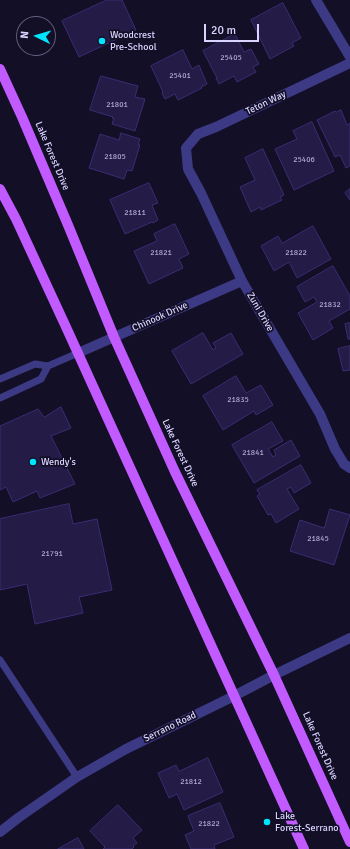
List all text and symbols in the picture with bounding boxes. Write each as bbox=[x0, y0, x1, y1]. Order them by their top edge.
north arrow bbox=[16, 16, 56, 56]
scale bar bbox=[206, 16, 261, 42]
text: 20 m bbox=[211, 23, 236, 38]
place label: Woodcrest Pre-School bbox=[110, 29, 157, 52]
text: N bbox=[18, 31, 31, 39]
marker: Woodcrest Pre-School bbox=[97, 36, 107, 46]
house number: 25405 bbox=[220, 53, 242, 63]
house number: 25401 bbox=[169, 71, 191, 81]
street label: Teton Way bbox=[244, 88, 288, 118]
house number: 21801 bbox=[106, 100, 128, 110]
street label: Lake Forest Drive bbox=[32, 120, 72, 192]
house number: 21805 bbox=[104, 152, 126, 162]
house number: 25406 bbox=[293, 155, 315, 165]
house number: 21811 bbox=[124, 208, 146, 218]
house number: 21821 bbox=[150, 248, 172, 258]
house number: 21822 bbox=[285, 248, 307, 258]
street label: Zuni Drive bbox=[244, 290, 276, 334]
street label: Chinook Drive bbox=[130, 299, 190, 335]
house number: 21832 bbox=[319, 300, 341, 310]
house number: 21835 bbox=[227, 395, 249, 405]
street label: Lake Forest Drive bbox=[159, 417, 201, 489]
house number: 21841 bbox=[242, 448, 264, 458]
place label: Wendy's bbox=[41, 456, 76, 468]
marker: Wendy's bbox=[28, 457, 38, 467]
house number: 21845 bbox=[307, 534, 329, 544]
house number: 21791 bbox=[41, 549, 63, 559]
street label: Serrano Road bbox=[142, 709, 198, 745]
street label: Lake Forest Drive bbox=[300, 710, 340, 782]
house number: 21812 bbox=[180, 777, 202, 787]
place label: Lake Forest-Serrano bbox=[275, 810, 339, 834]
marker: Lake Forest-Serrano bbox=[262, 817, 272, 827]
house number: 21822 bbox=[198, 819, 220, 829]

